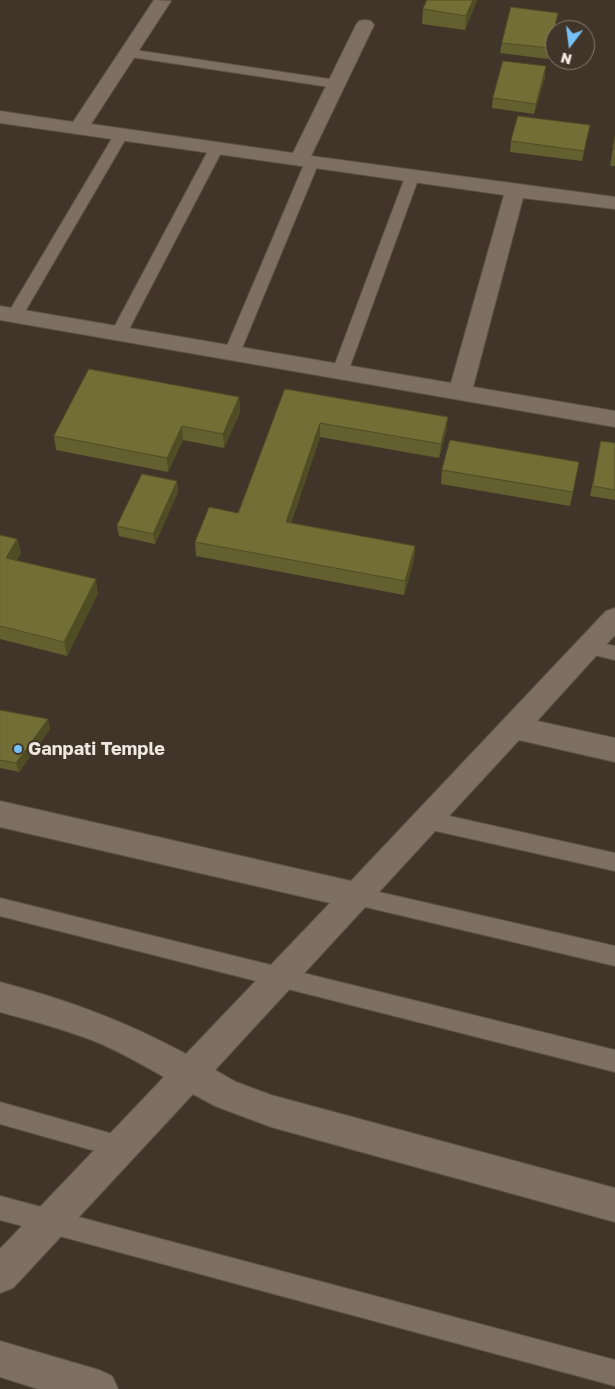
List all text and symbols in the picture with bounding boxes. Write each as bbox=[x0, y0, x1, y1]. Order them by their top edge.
north arrow bbox=[545, 20, 595, 70]
text: N bbox=[559, 49, 574, 69]
place label: Ganpati Temple bbox=[28, 738, 165, 760]
marker: Ganpati Temple bbox=[12, 743, 24, 755]

